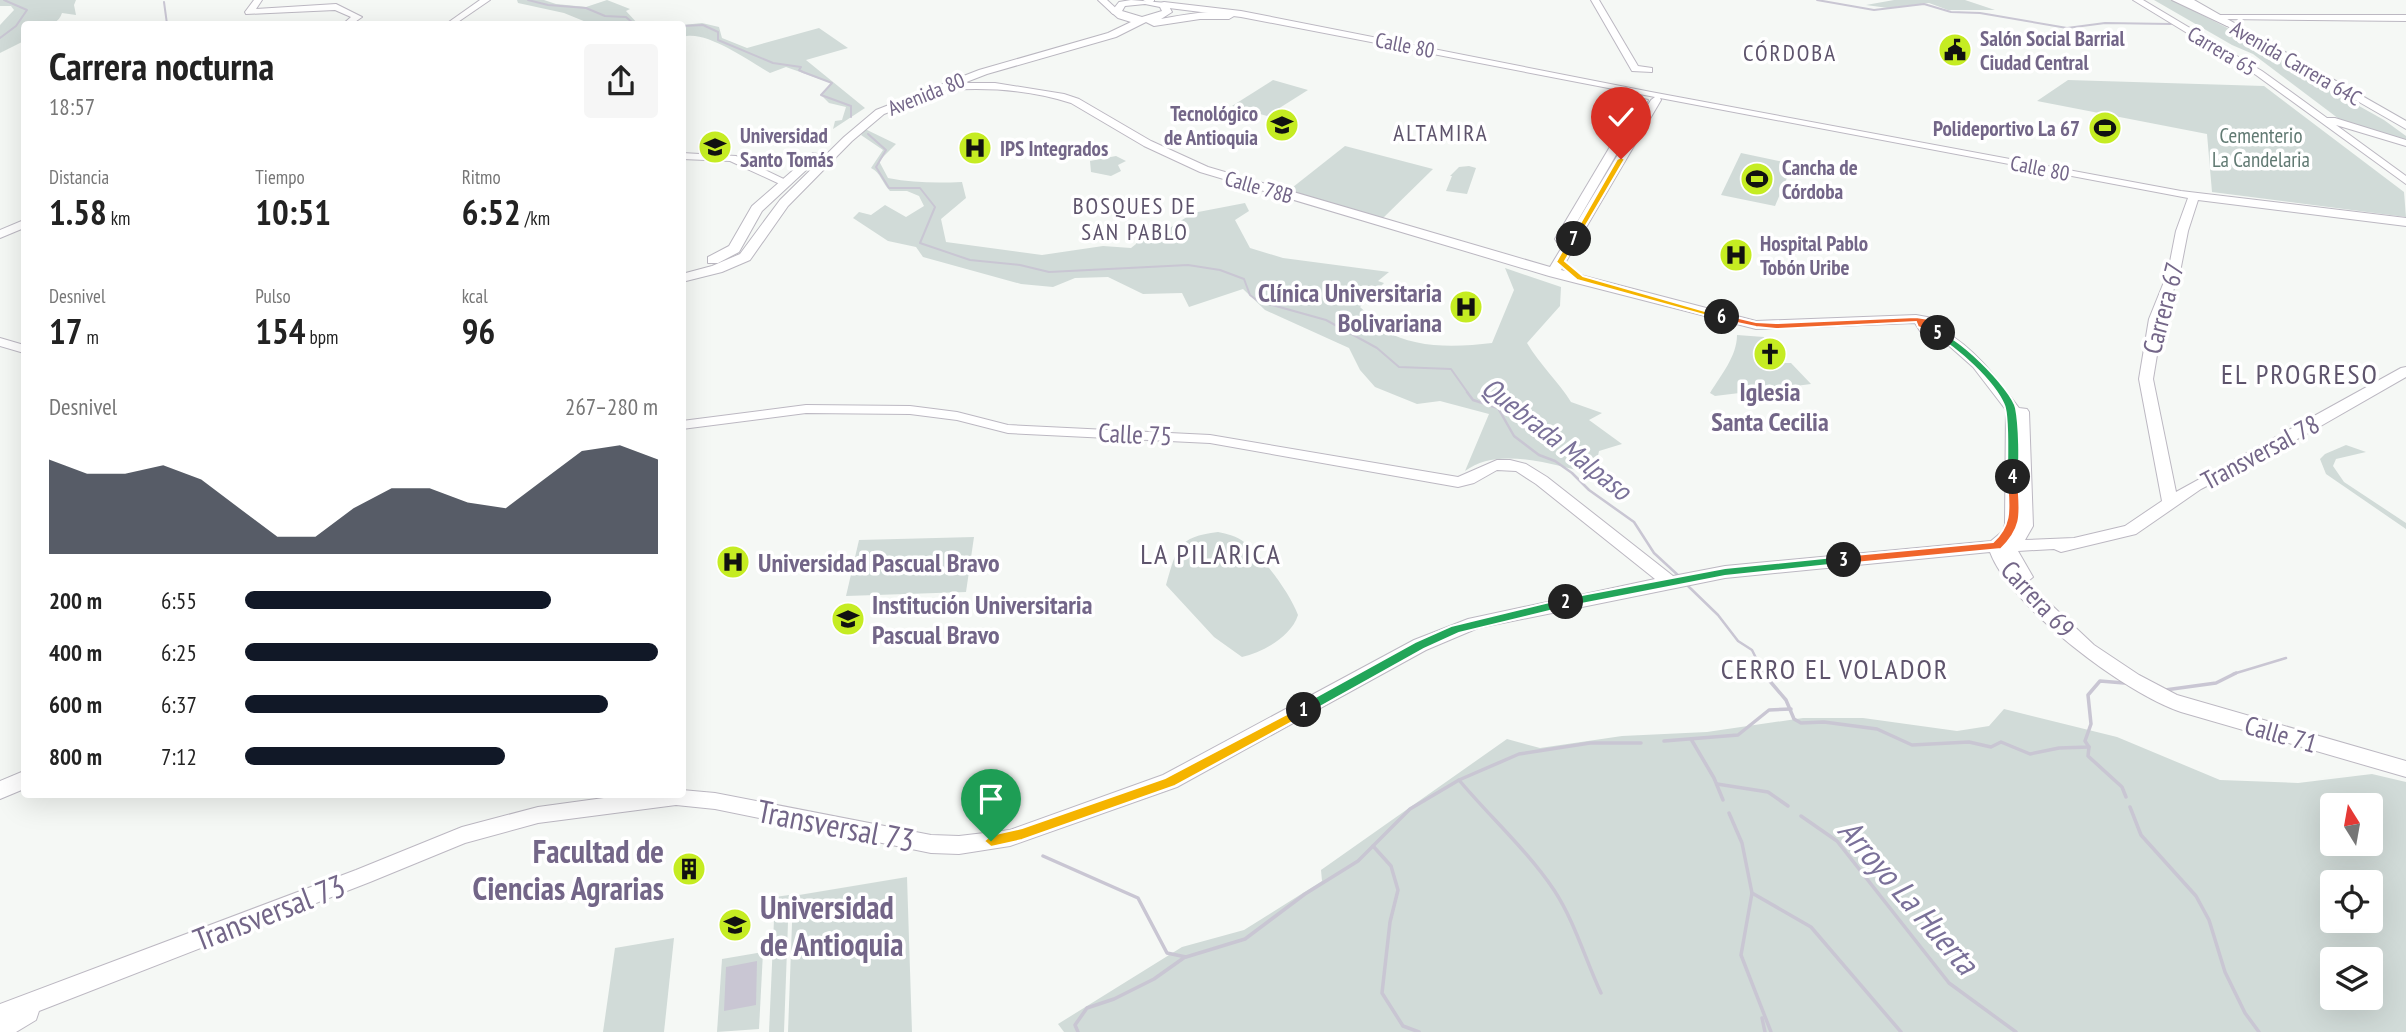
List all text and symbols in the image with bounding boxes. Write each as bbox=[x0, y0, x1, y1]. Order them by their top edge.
street label: Avenida Carrera 64C bbox=[2226, 15, 2367, 112]
street label: Carrera 65 bbox=[2183, 20, 2261, 82]
place label: Salón Social Barrial Ciudad Central bbox=[1980, 25, 2125, 76]
street label: Calle 80 bbox=[1373, 26, 1437, 64]
public building icon: Salón Social Barrial Ciudad Central bbox=[1936, 31, 1974, 69]
district label: CÓRDOBA bbox=[1743, 38, 1837, 67]
text: Carrera nocturna bbox=[49, 41, 274, 90]
button: share bbox=[584, 44, 658, 118]
street label: Avenida 80 bbox=[884, 66, 968, 122]
pin bbox=[1591, 87, 1651, 159]
text: 18:57 bbox=[49, 92, 95, 121]
icon: check bbox=[1602, 98, 1640, 136]
place label: Tecnológico de Antioquia bbox=[1164, 100, 1258, 151]
school or university icon: Tecnológico de Antioquia bbox=[1263, 106, 1301, 144]
sports icon: Polideportivo La 67 bbox=[2086, 109, 2124, 147]
place label: Polideportivo La 67 bbox=[1933, 115, 2080, 142]
district label: ALTAMIRA bbox=[1393, 118, 1489, 147]
place label: Universidad Santo Tomás bbox=[740, 122, 834, 173]
park label: Cementerio La Candelaria bbox=[2212, 122, 2310, 173]
school or university icon: Universidad Santo Tomás bbox=[696, 128, 734, 166]
hospital icon: IPS Integrados bbox=[956, 129, 994, 167]
place label: IPS Integrados bbox=[1000, 135, 1108, 162]
street label: Calle 80 bbox=[2008, 149, 2072, 187]
place label: Cancha de Córdoba bbox=[1782, 154, 1858, 205]
sports icon: Cancha de Córdoba bbox=[1738, 160, 1776, 198]
street label: Calle 78B bbox=[1222, 164, 1296, 210]
text: Distancia bbox=[49, 165, 109, 189]
text: Tiempo bbox=[255, 165, 305, 189]
text: Ritmo bbox=[462, 165, 501, 189]
text: 1.58 bbox=[49, 189, 107, 235]
text: 10:51 bbox=[255, 189, 331, 235]
text: 6:52 bbox=[462, 189, 521, 235]
district label: BOSQUES DE SAN PABLO bbox=[1073, 191, 1197, 246]
text: km bbox=[107, 206, 130, 230]
text: /km bbox=[521, 206, 550, 230]
pin: 7 bbox=[1556, 222, 1592, 256]
text: 7 bbox=[1569, 226, 1578, 250]
place label: Hospital Pablo Tobón Uribe bbox=[1760, 230, 1868, 281]
hospital icon: Hospital Pablo Tobón Uribe bbox=[1717, 236, 1755, 274]
street label: Carrera 67 bbox=[2135, 259, 2191, 357]
place label: Clínica Universitaria Bolivariana bbox=[1258, 276, 1442, 339]
text: Desnivel bbox=[49, 284, 105, 308]
text: Pulso bbox=[255, 284, 291, 308]
text: kcal bbox=[462, 284, 488, 308]
hospital icon: Clínica Universitaria Bolivariana bbox=[1447, 288, 1485, 326]
pin: 6 bbox=[1704, 300, 1740, 334]
text: 6 bbox=[1717, 304, 1726, 328]
text: 17 bbox=[49, 308, 82, 354]
text: 154 bbox=[255, 308, 306, 354]
text: 96 bbox=[462, 308, 495, 354]
pin: 5 bbox=[1920, 316, 1955, 350]
text: 5 bbox=[1933, 320, 1942, 344]
text: m bbox=[82, 325, 99, 349]
text: bpm bbox=[306, 325, 338, 349]
church icon: Iglesia Santa Cecilia bbox=[1751, 335, 1789, 373]
district label: EL PROGRESO bbox=[2221, 355, 2379, 392]
water label: Quebrada Malpaso bbox=[1475, 368, 1641, 509]
place label: Iglesia Santa Cecilia bbox=[1711, 375, 1829, 438]
text: Desnivel bbox=[49, 392, 117, 421]
text: 267–280 m bbox=[565, 392, 658, 421]
street label: Transversal 78 bbox=[2195, 407, 2325, 497]
street label: Calle 75 bbox=[1097, 416, 1173, 452]
pin: 4 bbox=[1996, 460, 2030, 494]
text: 4 bbox=[2008, 464, 2017, 488]
district label: LA PILARICA bbox=[1140, 535, 1282, 572]
pin: 3 bbox=[1826, 542, 1862, 578]
hospital icon: Universidad Pascual Bravo bbox=[714, 543, 752, 581]
place label: Universidad Pascual Bravo bbox=[758, 546, 1000, 579]
text: 3 bbox=[1839, 547, 1848, 571]
street label: Carrera 69 bbox=[1994, 554, 2082, 644]
pin: 2 bbox=[1548, 584, 1584, 620]
text: 200 m bbox=[49, 586, 102, 615]
text: 6:55 bbox=[161, 586, 197, 615]
place label: Institución Universitaria Pascual Bravo bbox=[872, 588, 1092, 651]
text: 2 bbox=[1561, 589, 1570, 613]
school or university icon: Institución Universitaria Pascual Bravo bbox=[829, 600, 867, 638]
text: 400 m bbox=[49, 638, 102, 667]
text: 6:25 bbox=[161, 638, 197, 667]
district label: CERRO EL VOLADOR bbox=[1721, 650, 1949, 687]
text: 600 m bbox=[49, 690, 102, 719]
text: 6:37 bbox=[161, 690, 197, 719]
pin: 1 bbox=[1286, 692, 1322, 728]
text: 1 bbox=[1299, 697, 1308, 721]
street label: Calle 71 bbox=[2241, 708, 2321, 760]
text: 800 m bbox=[49, 742, 102, 771]
text: 7:12 bbox=[161, 742, 197, 771]
pin bbox=[961, 769, 1021, 841]
icon: arrive bbox=[972, 780, 1010, 818]
street label: Transversal 73 bbox=[754, 789, 918, 861]
north arrow bbox=[2320, 793, 2384, 856]
map controls bbox=[2320, 793, 2383, 1010]
water label: Arroyo La Huerta bbox=[1830, 809, 1990, 984]
place label: Facultad de Ciencias Agrarias bbox=[473, 830, 664, 909]
building icon: Facultad de Ciencias Agrarias bbox=[670, 850, 708, 888]
street label: Transversal 73 bbox=[187, 864, 351, 960]
button: locate bbox=[2320, 870, 2383, 933]
place label: Universidad de Antioquia bbox=[760, 886, 903, 965]
school or university icon: Universidad de Antioquia bbox=[716, 906, 754, 944]
button: layers bbox=[2320, 947, 2383, 1010]

